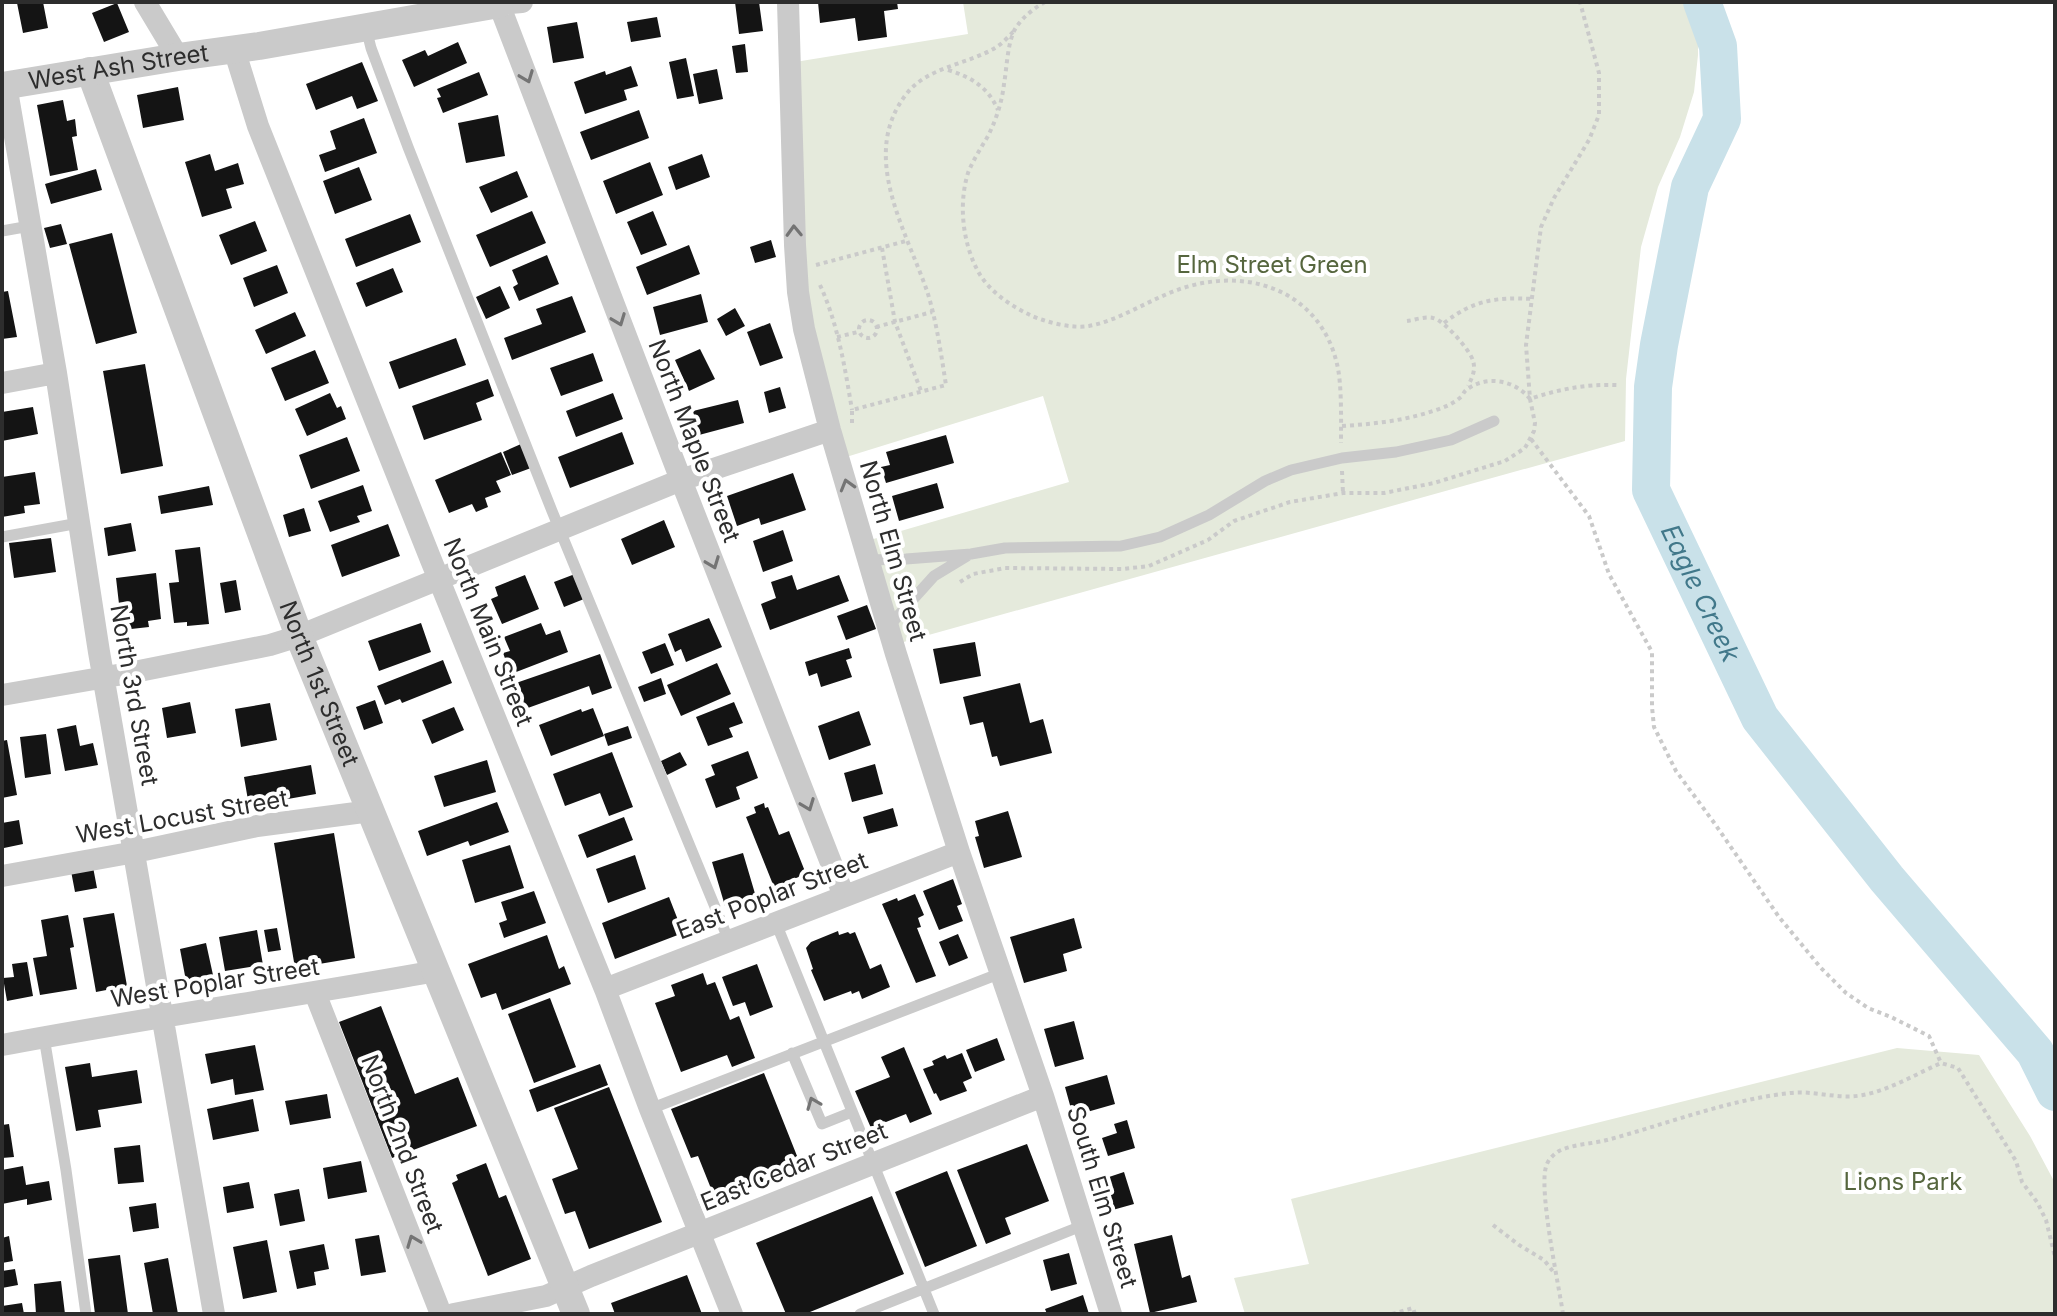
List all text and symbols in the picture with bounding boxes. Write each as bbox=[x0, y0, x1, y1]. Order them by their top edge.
street label: West Ash Street bbox=[26, 38, 210, 95]
one-way arrow bbox=[517, 69, 534, 83]
one-way arrow bbox=[786, 224, 803, 237]
park label: Elm Street Green bbox=[1176, 250, 1368, 279]
one-way arrow bbox=[609, 312, 626, 326]
street label: North Maple Street bbox=[642, 335, 747, 546]
street label: North Elm Street bbox=[854, 457, 933, 645]
one-way arrow bbox=[840, 478, 856, 492]
water label: Eagle Creek bbox=[1655, 519, 1747, 667]
street label: North Main Street bbox=[438, 534, 539, 730]
one-way arrow bbox=[703, 555, 720, 569]
street label: North 1st Street bbox=[273, 597, 366, 770]
street label: North 3rd Street bbox=[104, 602, 165, 788]
street label: West Locust Street bbox=[74, 784, 290, 849]
one-way arrow bbox=[798, 797, 815, 811]
street label: East Poplar Street bbox=[672, 846, 872, 945]
street label: West Poplar Street bbox=[109, 952, 321, 1013]
street label: North 2nd Street bbox=[355, 1051, 450, 1237]
one-way arrow bbox=[806, 1097, 823, 1111]
street label: South Elm Street bbox=[1061, 1102, 1144, 1291]
street label: East Cedar Street bbox=[696, 1116, 891, 1217]
park label: Lions Park bbox=[1844, 1167, 1962, 1196]
one-way arrow bbox=[406, 1235, 423, 1249]

